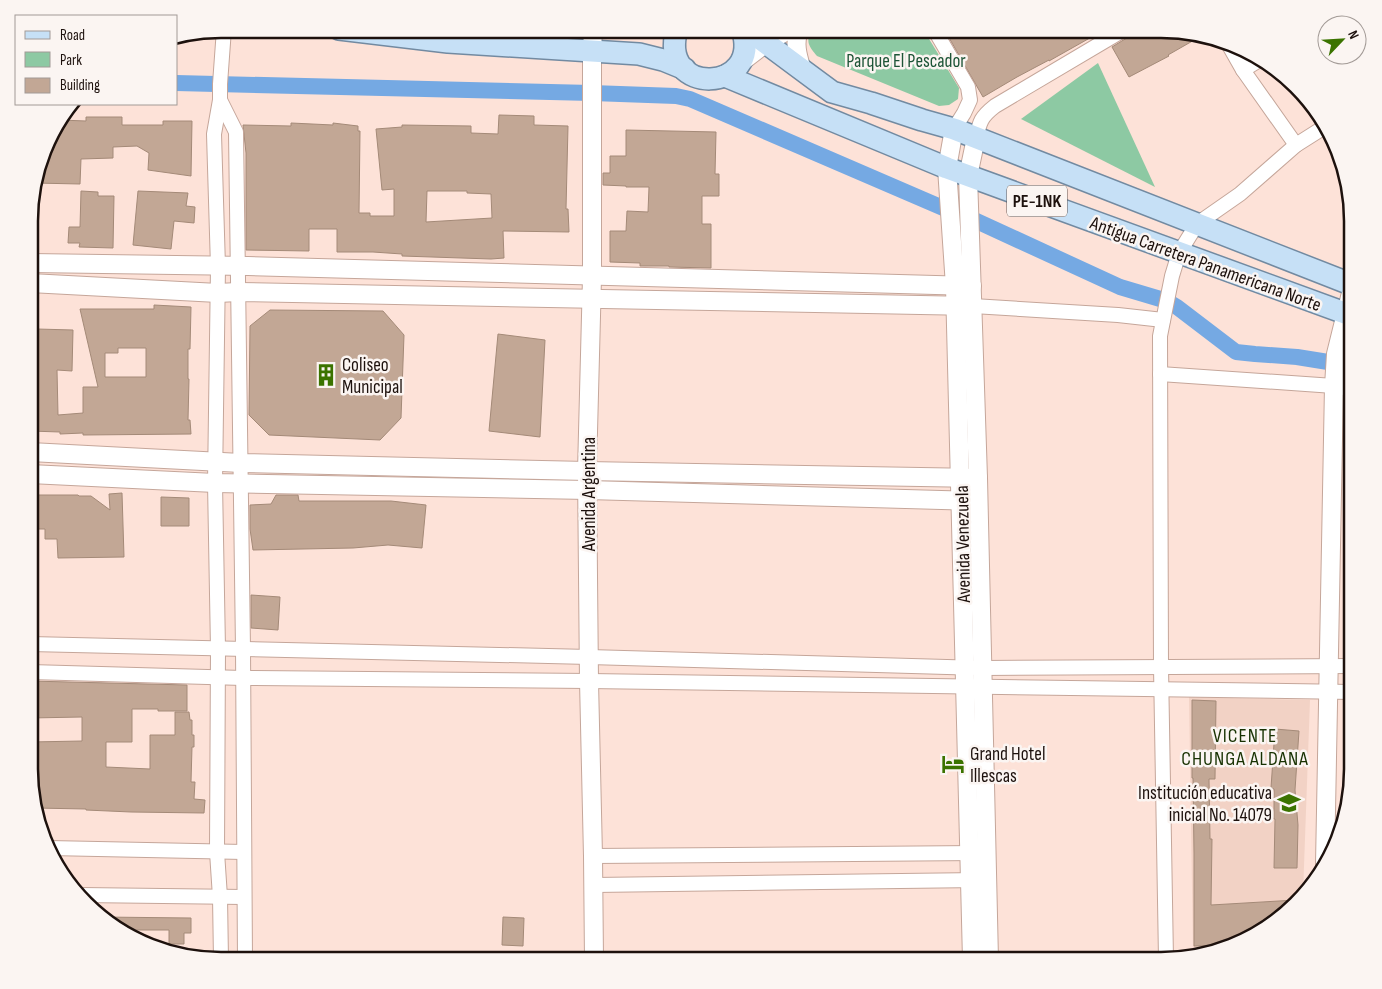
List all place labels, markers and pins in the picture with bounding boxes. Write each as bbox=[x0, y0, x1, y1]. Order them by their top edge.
place label: Coliseo Municipal bbox=[342, 354, 403, 399]
building icon: Coliseo Municipal bbox=[313, 362, 339, 388]
place label: Grand Hotel Illescas bbox=[970, 743, 1045, 788]
hotel icon: Grand Hotel Illescas bbox=[940, 751, 966, 777]
place label: Institución educativa inicial No. 14079 bbox=[1138, 782, 1272, 827]
school or university icon: Institución educativa inicial No. 14079 bbox=[1276, 790, 1302, 816]

